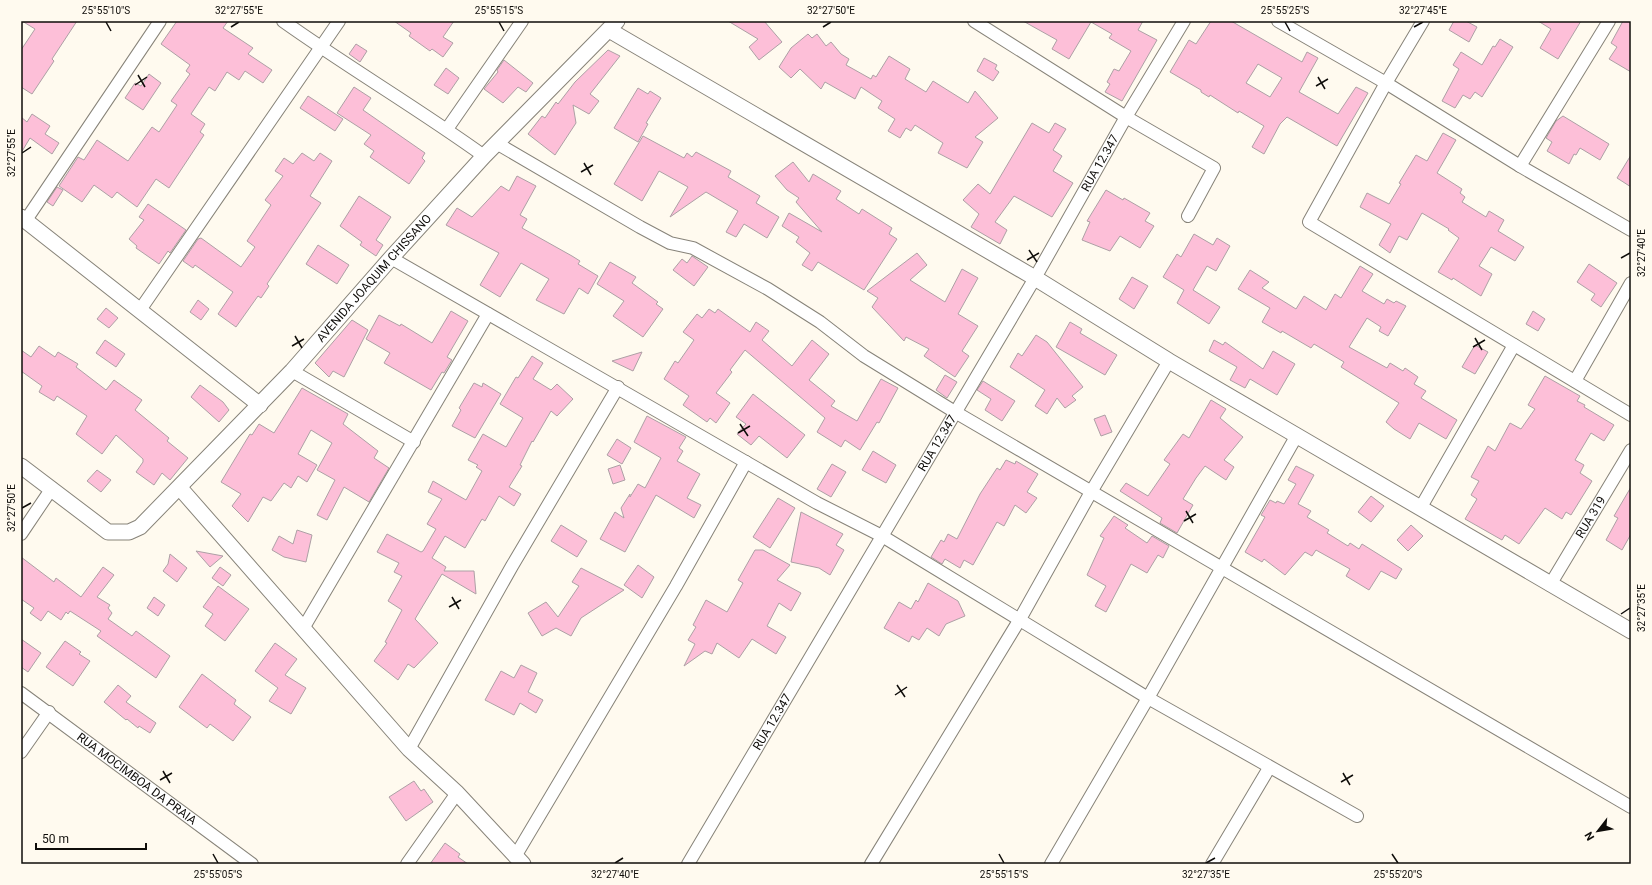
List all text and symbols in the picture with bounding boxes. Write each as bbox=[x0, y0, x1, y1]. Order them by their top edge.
text: 25°55'10"S bbox=[82, 5, 130, 16]
text: 32°27'55"E bbox=[215, 5, 263, 16]
text: 25°55'15"S bbox=[475, 5, 523, 16]
text: 32°27'50"E bbox=[807, 5, 855, 16]
text: 25°55'25"S bbox=[1261, 5, 1309, 16]
text: 32°27'45"E bbox=[1399, 5, 1447, 16]
text: 32°27'55"E bbox=[6, 129, 17, 177]
street label: RUA 12.347 bbox=[1078, 132, 1122, 194]
street label: AVENIDA JOAQUIM CHISSANO bbox=[314, 211, 434, 345]
text: 32°27'40"E bbox=[1636, 229, 1647, 277]
street label: RUA 12.347 bbox=[915, 412, 959, 474]
text: 32°27'50"E bbox=[6, 484, 17, 532]
street label: RUA 319 bbox=[1573, 494, 1609, 541]
text: 32°27'35"E bbox=[1636, 584, 1647, 632]
street label: RUA 12.347 bbox=[750, 691, 794, 753]
street label: RUA MOCIMBOA DA PRAIA bbox=[74, 730, 199, 828]
north arrow bbox=[1578, 811, 1618, 851]
scale bar bbox=[36, 825, 146, 851]
text: N bbox=[1582, 829, 1597, 843]
text: 50 m bbox=[42, 832, 69, 846]
text: 25°55'05"S bbox=[194, 869, 242, 880]
text: 32°27'40"E bbox=[591, 869, 639, 880]
text: 25°55'15"S bbox=[980, 869, 1028, 880]
text: 32°27'35"E bbox=[1182, 869, 1230, 880]
text: 25°55'20"S bbox=[1374, 869, 1422, 880]

